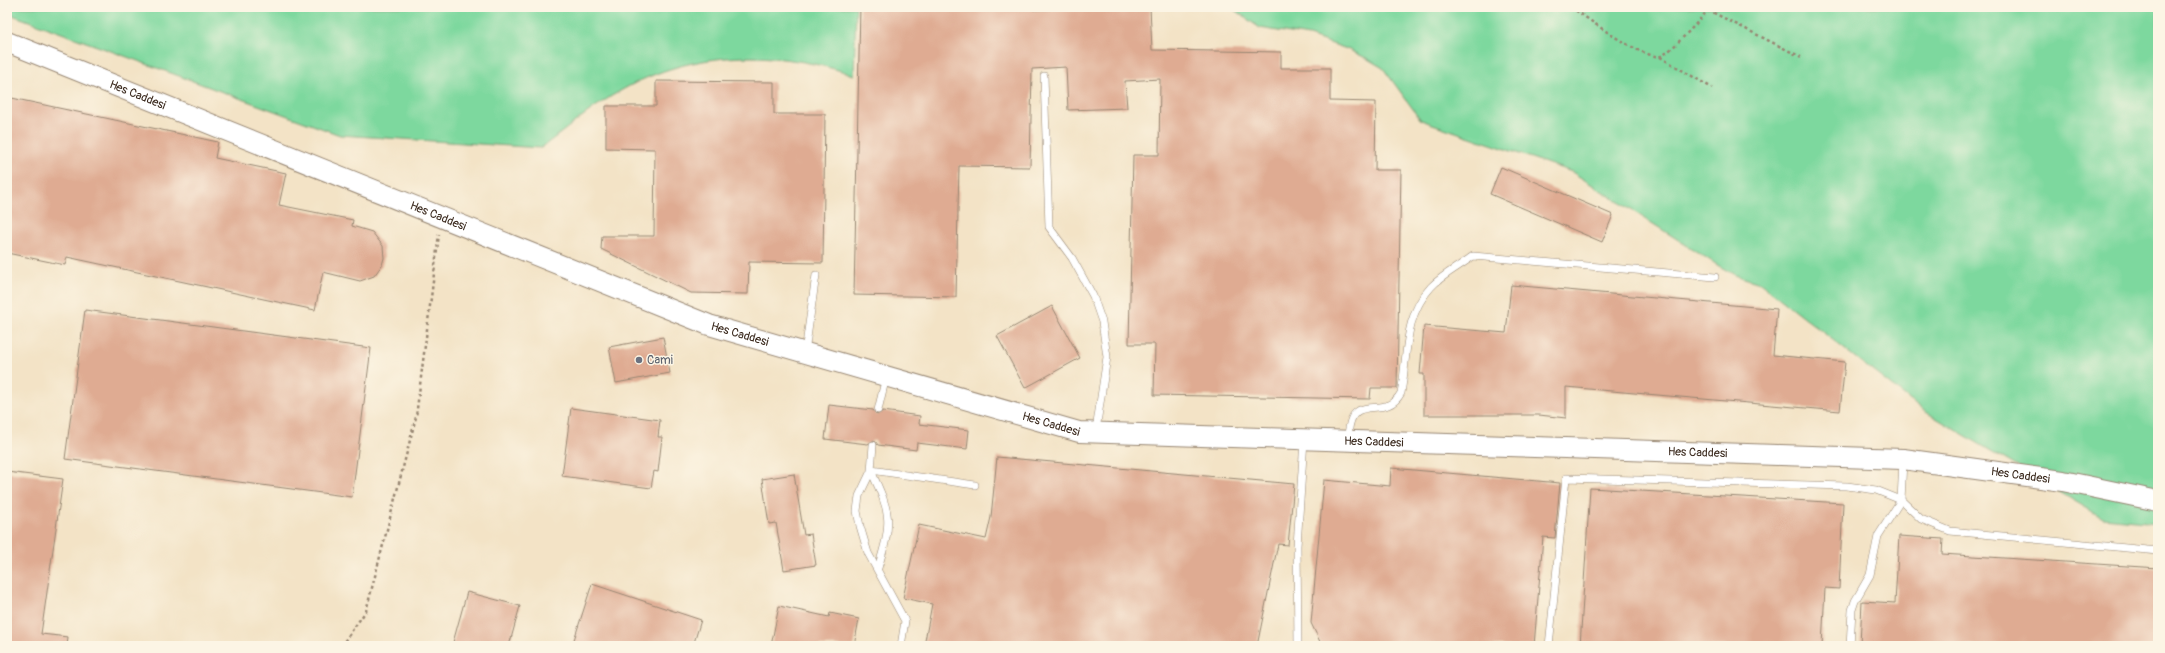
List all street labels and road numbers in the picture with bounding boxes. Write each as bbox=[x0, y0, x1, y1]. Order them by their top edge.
street label: Hes Caddesi bbox=[107, 77, 168, 113]
street label: Hes Caddesi bbox=[408, 198, 469, 234]
street label: Hes Caddesi bbox=[709, 318, 770, 349]
street label: Hes Caddesi bbox=[1020, 408, 1082, 439]
street label: Hes Caddesi bbox=[1344, 433, 1404, 450]
street label: Hes Caddesi bbox=[1668, 444, 1728, 461]
street label: Hes Caddesi bbox=[1990, 464, 2051, 487]

